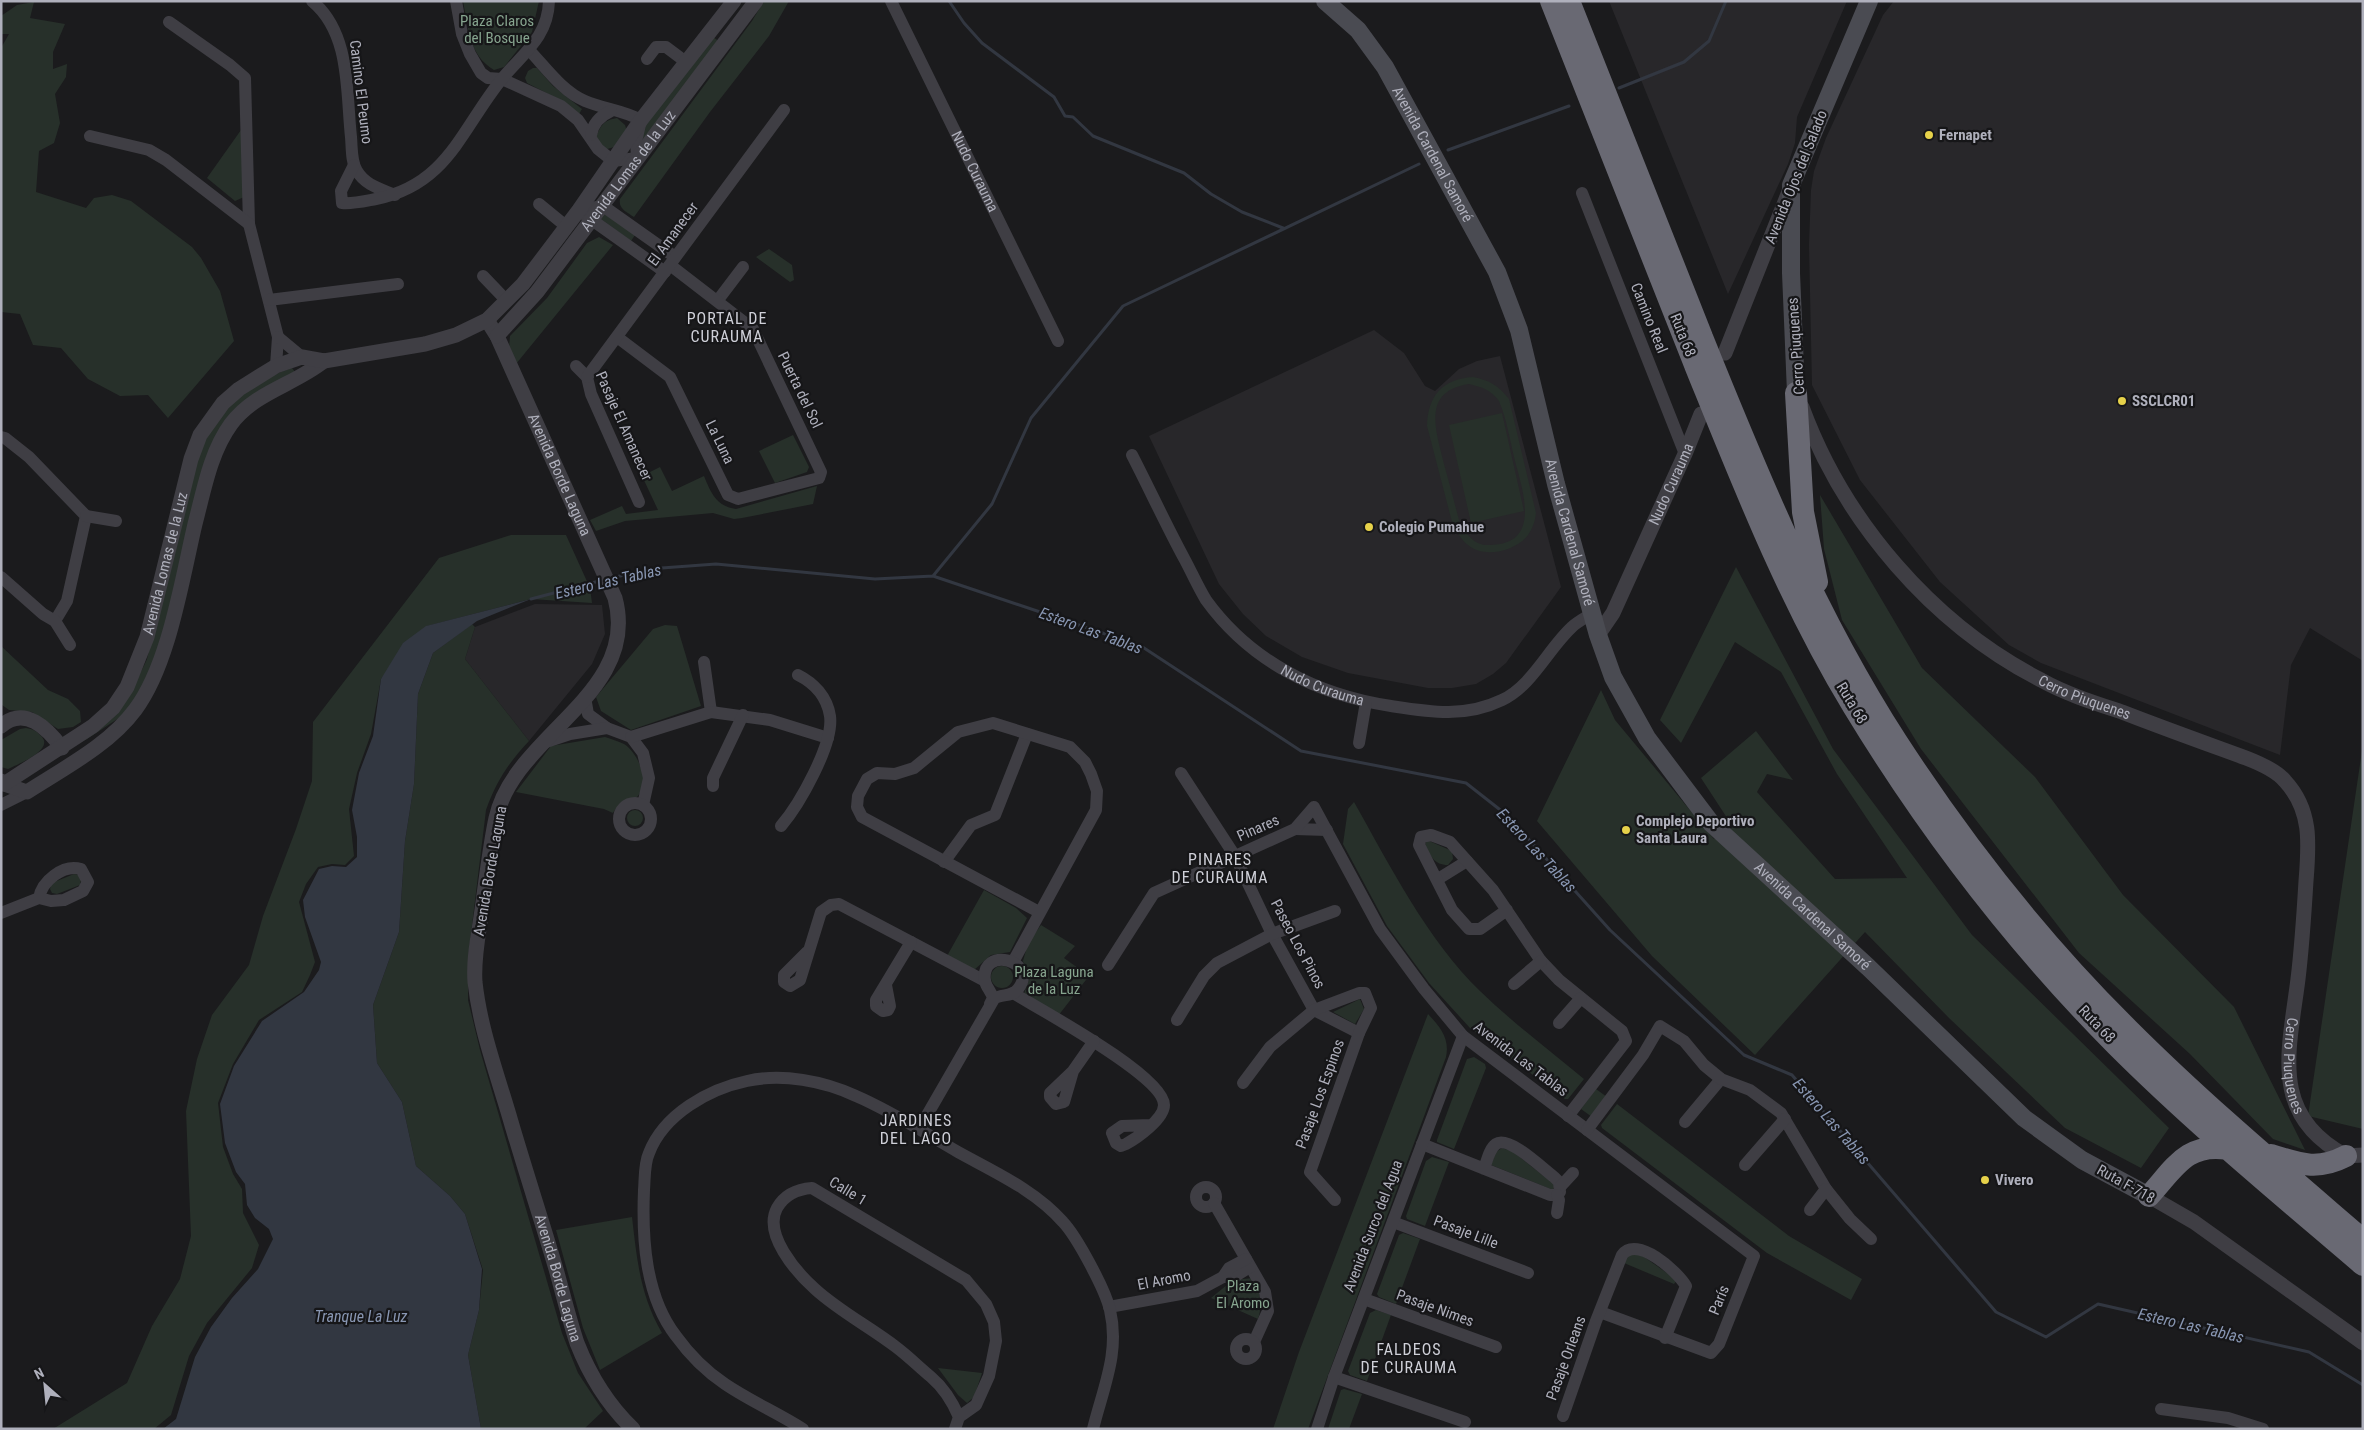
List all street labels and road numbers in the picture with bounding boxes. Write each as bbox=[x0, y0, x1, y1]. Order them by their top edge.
street label: Camino El Peumo bbox=[346, 39, 376, 145]
street label: Avenida Cardenal Samoré bbox=[1388, 83, 1477, 225]
street label: Avenida Lomas de la Luz bbox=[577, 107, 679, 235]
street label: Avenida Ojos del Salado bbox=[1761, 108, 1831, 246]
street label: Nudo Curauma bbox=[947, 128, 1002, 215]
street label: El Amanecer bbox=[644, 198, 702, 269]
street label: Camino Real bbox=[1627, 280, 1671, 356]
street label: Cerro Piuquenes bbox=[1784, 297, 1808, 395]
street label: Ruta 68 bbox=[1666, 311, 1700, 359]
street label: Puerta del Sol bbox=[774, 349, 826, 431]
street label: Pasaje El Amanecer bbox=[592, 369, 656, 484]
street label: Avenida Borde Laguna bbox=[524, 411, 595, 539]
street label: La Luna bbox=[702, 417, 738, 467]
street label: Nudo Curauma bbox=[1645, 441, 1697, 528]
street label: Avenida Cardenal Samoré bbox=[1541, 457, 1598, 608]
street label: Avenida Lomas de la Luz bbox=[139, 490, 192, 637]
street label: Nudo Curauma bbox=[1278, 661, 1366, 710]
street label: Cerro Piuquenes bbox=[2035, 671, 2133, 724]
street label: Ruta 68 bbox=[1833, 679, 1871, 727]
street label: Avenida Borde Laguna bbox=[470, 804, 510, 938]
street label: Pinares bbox=[1234, 811, 1282, 845]
street label: Avenida Cardenal Samoré bbox=[1750, 858, 1874, 974]
street label: Paseo Los Pinos bbox=[1267, 896, 1329, 992]
street label: Ruta 68 bbox=[2075, 1002, 2119, 1046]
street label: Cerro Piuquenes bbox=[2280, 1017, 2308, 1117]
street label: Avenida Las Tablas bbox=[1470, 1018, 1572, 1101]
street label: Pasaje Los Espinos bbox=[1292, 1037, 1348, 1151]
street label: Avenida Surco del Agua bbox=[1340, 1158, 1406, 1294]
street label: Ruta F-718 bbox=[2094, 1161, 2158, 1207]
street label: Calle 1 bbox=[826, 1173, 870, 1209]
street label: Pasaje Lille bbox=[1431, 1211, 1501, 1253]
street label: Avenida Borde Laguna bbox=[531, 1212, 585, 1344]
street label: El Aromo bbox=[1136, 1266, 1192, 1294]
street label: París bbox=[1705, 1282, 1733, 1317]
street label: Pasaje Nimes bbox=[1394, 1286, 1476, 1330]
street label: Pasaje Orleans bbox=[1542, 1313, 1590, 1403]

